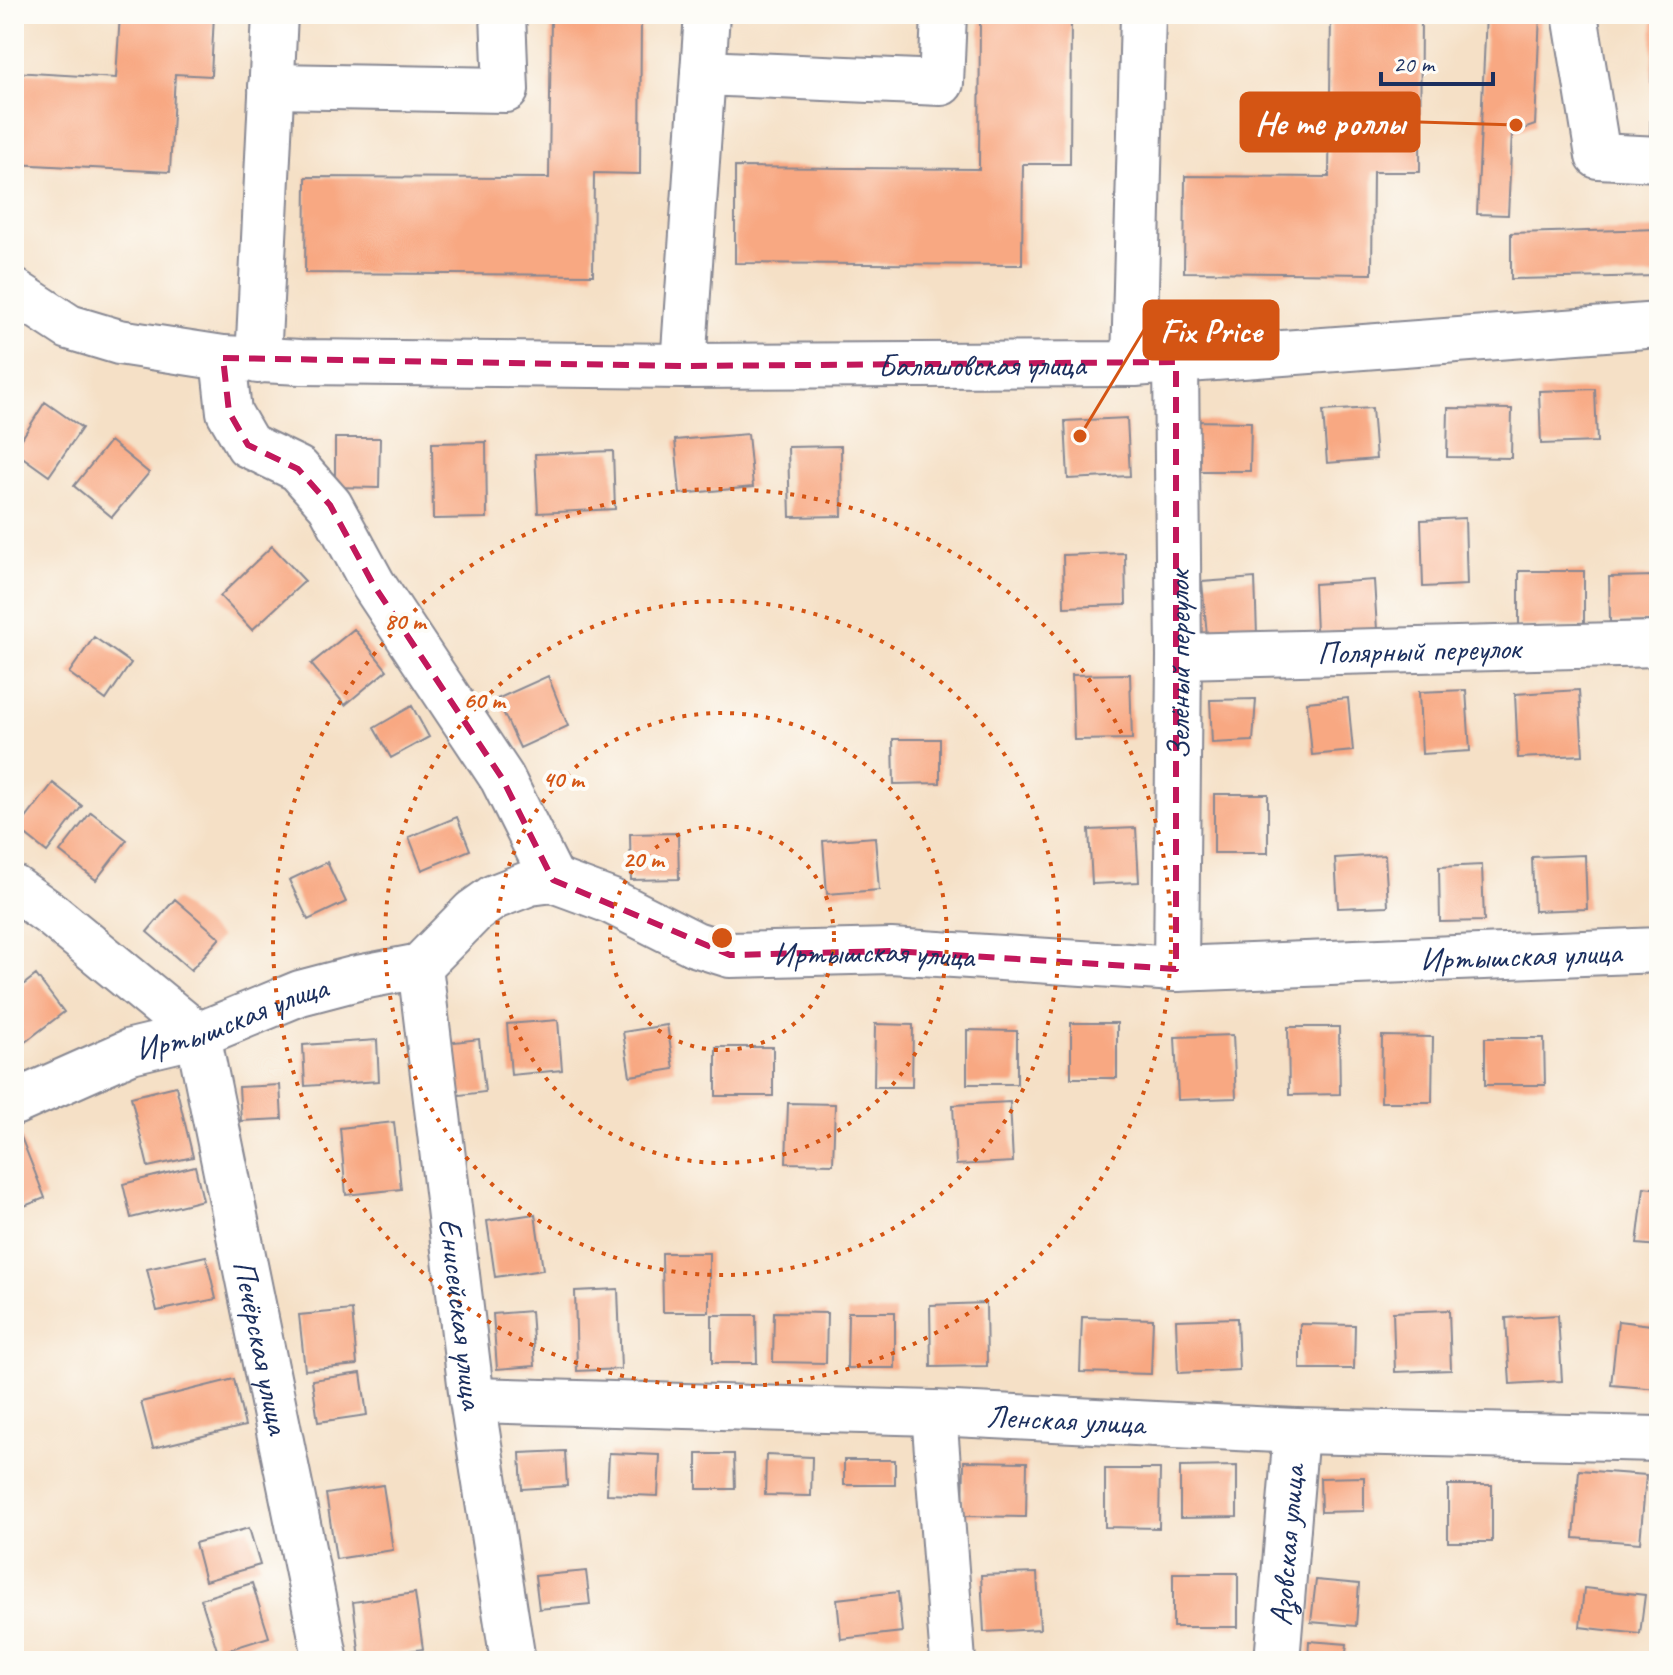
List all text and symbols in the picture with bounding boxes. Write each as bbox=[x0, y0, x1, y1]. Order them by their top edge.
scale bar bbox=[1381, 36, 1493, 86]
text: 20 m bbox=[1393, 49, 1436, 79]
callout: Не те роллы bbox=[1241, 93, 1419, 151]
text: Не те роллы bbox=[1255, 101, 1408, 144]
callout: Fix Price bbox=[1144, 301, 1278, 359]
text: Fix Price bbox=[1160, 309, 1264, 352]
street label: Балашовская улица bbox=[878, 344, 1088, 386]
street label: Зелёный переулок bbox=[1158, 567, 1200, 760]
text: 80 m bbox=[384, 606, 428, 636]
street label: Полярный переулок bbox=[1317, 627, 1524, 673]
text: 60 m bbox=[463, 685, 507, 715]
text: 40 m bbox=[542, 764, 586, 794]
text: 20 m bbox=[622, 844, 666, 874]
centre of rings bbox=[708, 924, 736, 952]
street label: Иртышская улица bbox=[772, 930, 978, 977]
street label: Иртышская улица bbox=[1419, 931, 1624, 980]
street label: Иртышская улица bbox=[131, 966, 334, 1070]
street label: Енисейская улица bbox=[430, 1216, 494, 1414]
street label: Печёрская улица bbox=[224, 1256, 300, 1440]
street label: Ленская улица bbox=[986, 1395, 1149, 1444]
street label: Азовская улица bbox=[1259, 1461, 1314, 1627]

